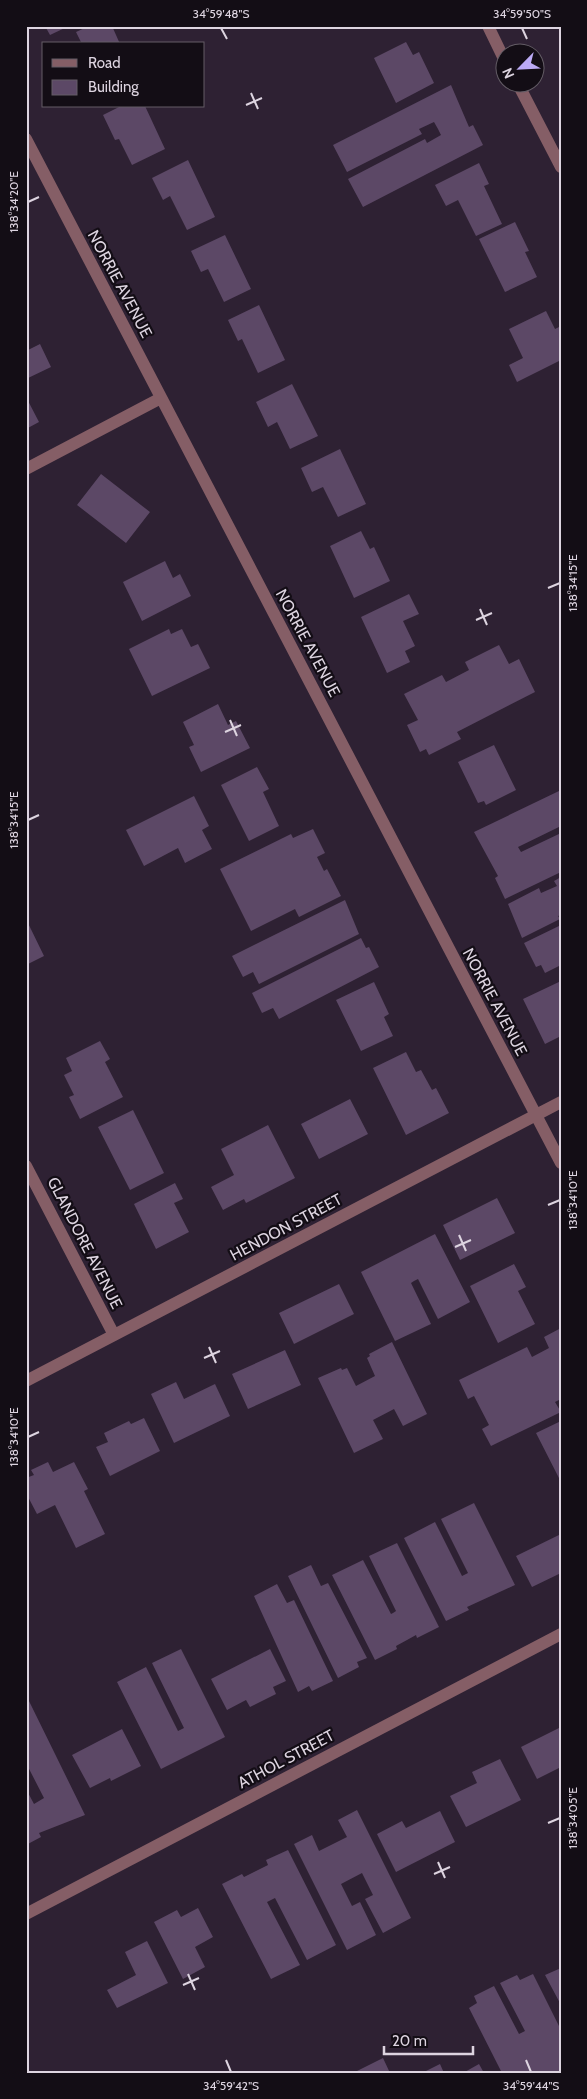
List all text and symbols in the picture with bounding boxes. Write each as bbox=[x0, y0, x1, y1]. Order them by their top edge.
text: 34°59'48"S bbox=[192, 6, 250, 21]
text: 34°59'50"S bbox=[493, 6, 551, 21]
legend bbox=[42, 42, 205, 108]
north arrow bbox=[494, 42, 544, 92]
text: Road bbox=[88, 54, 121, 72]
text: N bbox=[498, 65, 518, 81]
text: Building bbox=[88, 78, 139, 96]
text: 138°34'20"E bbox=[6, 171, 21, 233]
street label: NORRIE AVENUE bbox=[84, 227, 156, 341]
text: 138°34'15"E bbox=[565, 554, 580, 612]
street label: NORRIE AVENUE bbox=[272, 586, 344, 700]
text: 138°34'15"E bbox=[6, 791, 21, 849]
street label: NORRIE AVENUE bbox=[459, 945, 531, 1059]
text: 138°34'10"E bbox=[565, 1170, 580, 1230]
street label: GLANDORE AVENUE bbox=[44, 1174, 127, 1312]
street label: HENDON STREET bbox=[227, 1189, 346, 1264]
text: 138°34'10"E bbox=[6, 1407, 21, 1467]
street label: ATHOL STREET bbox=[235, 1725, 338, 1792]
text: 138°34'05"E bbox=[565, 1787, 580, 1849]
scale bar bbox=[384, 2024, 473, 2056]
text: 20 m bbox=[392, 2032, 427, 2050]
text: 34°59'42"S bbox=[203, 2078, 259, 2093]
text: 34°59'44"S bbox=[503, 2078, 559, 2093]

